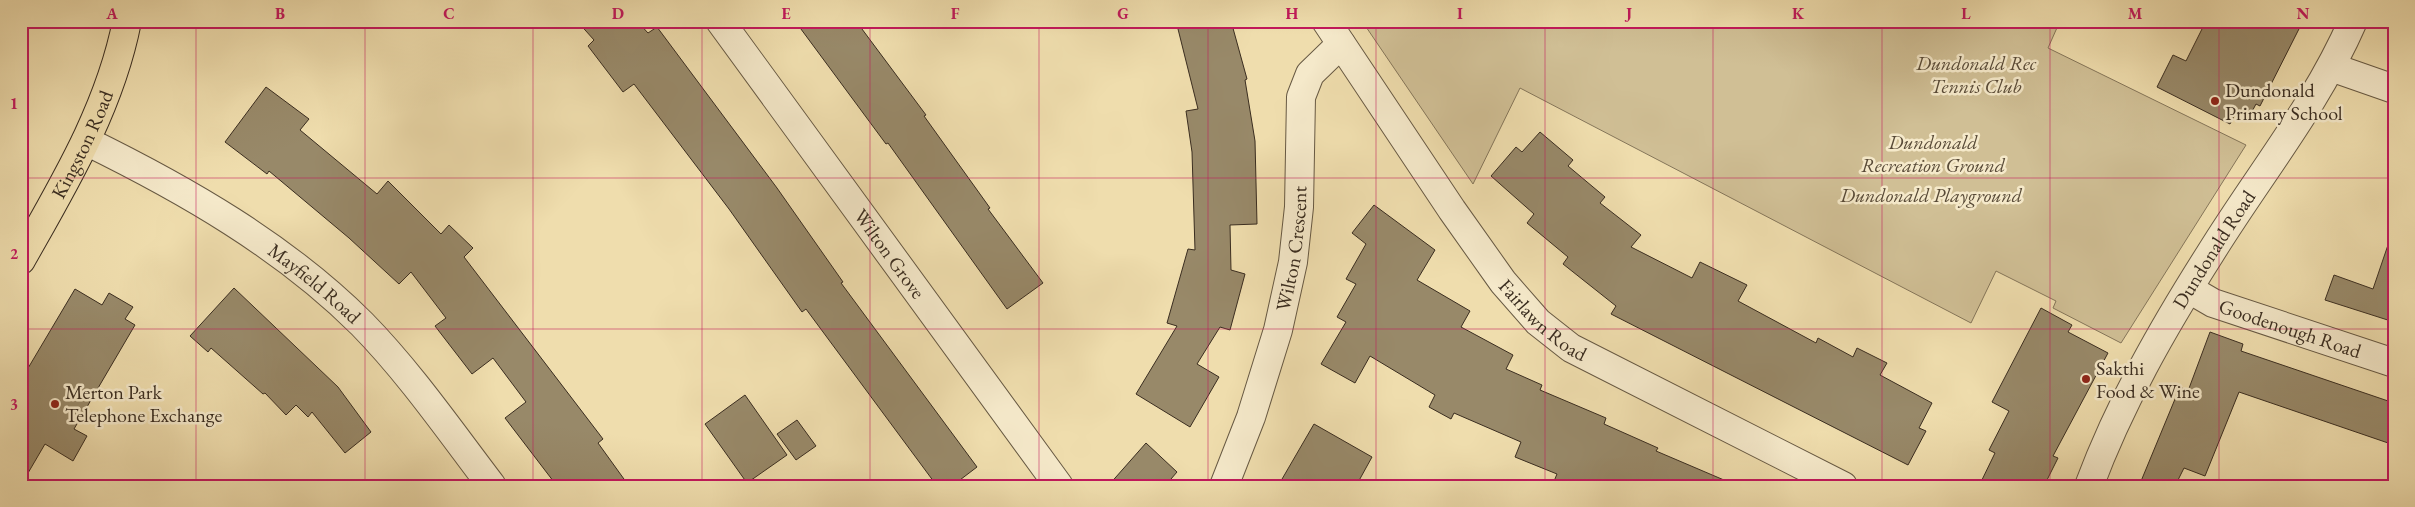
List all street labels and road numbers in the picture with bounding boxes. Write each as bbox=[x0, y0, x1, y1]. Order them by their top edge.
street label: Kingston Road bbox=[45, 86, 119, 203]
street label: Dundonald Road bbox=[2166, 184, 2262, 313]
street label: Wilton Crescent bbox=[1270, 185, 1312, 313]
street label: Wilton Grove bbox=[848, 203, 931, 304]
street label: Mayfield Road bbox=[263, 237, 367, 330]
street label: Fairlawn Road bbox=[1493, 273, 1592, 367]
street label: Goodenough Road bbox=[2216, 293, 2365, 364]

